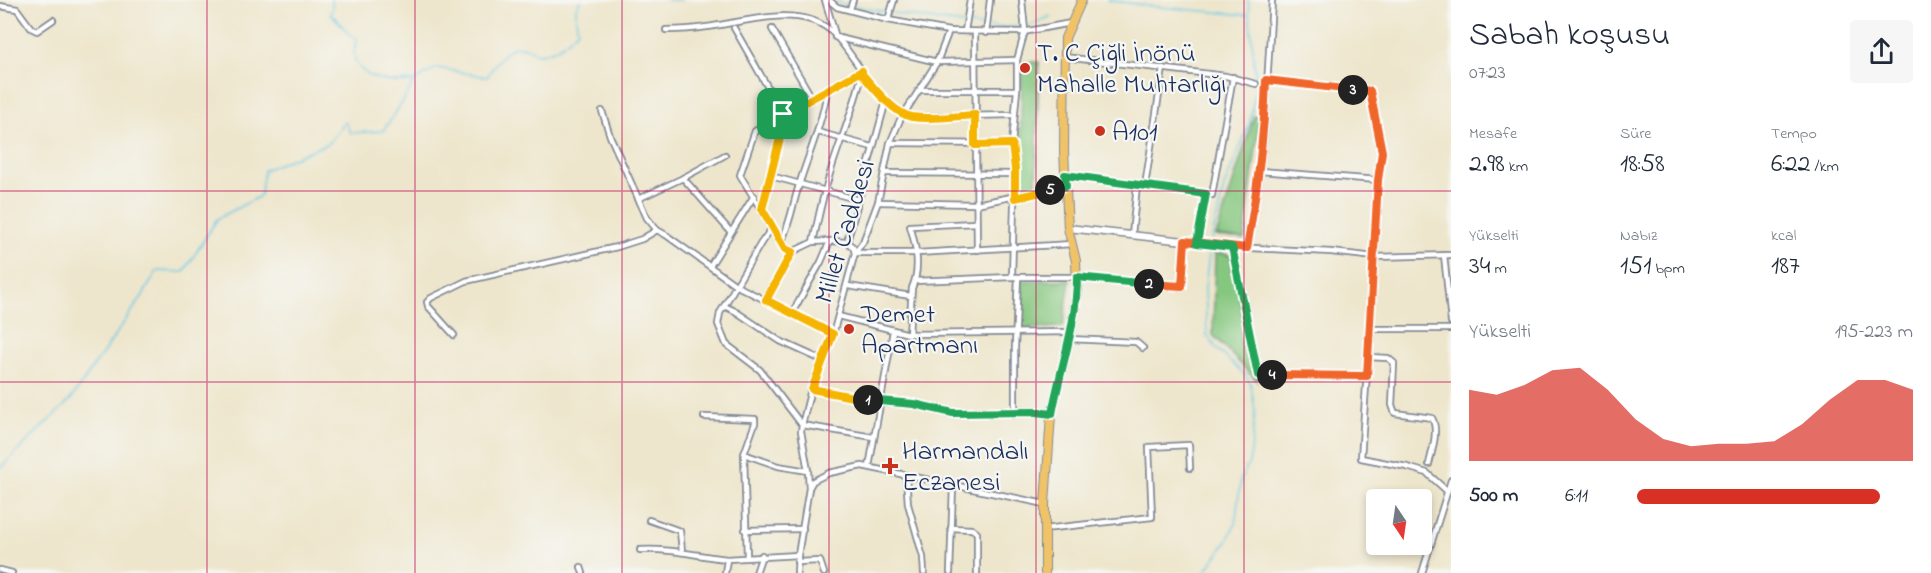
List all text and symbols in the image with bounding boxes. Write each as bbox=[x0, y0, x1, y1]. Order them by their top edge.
text: Sabah koşusu bbox=[1469, 12, 1670, 60]
button: share bbox=[1850, 20, 1913, 83]
place label: T. C Çiğli İnönü Mahalle Muhtarlığı bbox=[1037, 35, 1226, 105]
text: 07:23 bbox=[1469, 59, 1506, 88]
marker: T. C Çiğli İnönü Mahalle Muhtarlığı bbox=[1018, 61, 1032, 75]
pin: 3 bbox=[1338, 75, 1368, 105]
text: 3 bbox=[1350, 78, 1356, 102]
pin bbox=[757, 88, 808, 139]
icon: arrive bbox=[766, 97, 799, 130]
place label: A101 bbox=[1112, 114, 1157, 153]
text: Mesafe bbox=[1469, 122, 1517, 146]
text: Süre bbox=[1620, 122, 1652, 146]
text: Tempo bbox=[1771, 122, 1817, 146]
marker: A101 bbox=[1093, 124, 1107, 138]
text: 2.98 bbox=[1469, 146, 1505, 184]
text: 18:58 bbox=[1620, 146, 1665, 184]
text: 6:22 bbox=[1771, 146, 1811, 184]
street label: Millet Caddesi bbox=[806, 155, 887, 309]
text: km bbox=[1505, 155, 1528, 179]
text: /km bbox=[1811, 155, 1839, 179]
pin: 5 bbox=[1035, 175, 1065, 205]
text: 5 bbox=[1045, 178, 1055, 202]
text: Yükselti bbox=[1469, 224, 1519, 248]
text: Nabız bbox=[1620, 224, 1657, 248]
text: kcal bbox=[1771, 224, 1796, 248]
text: 34 bbox=[1469, 248, 1490, 286]
text: 151 bbox=[1620, 248, 1651, 286]
text: 187 bbox=[1771, 248, 1800, 286]
text: m bbox=[1490, 257, 1507, 281]
text: bpm bbox=[1651, 257, 1685, 281]
pin: 2 bbox=[1134, 269, 1164, 299]
text: 2 bbox=[1145, 272, 1153, 296]
place label: Demet Apartmanı bbox=[860, 296, 978, 366]
text: Yükselti bbox=[1469, 318, 1531, 347]
text: 195–223 m bbox=[1835, 318, 1913, 347]
marker: Demet Apartmanı bbox=[842, 322, 856, 336]
pin: 4 bbox=[1257, 360, 1287, 390]
text: 4 bbox=[1269, 363, 1275, 387]
pin: 1 bbox=[853, 385, 883, 415]
text: 1 bbox=[865, 388, 871, 412]
place label: Harmandalı Eczanesi bbox=[902, 433, 1029, 503]
marker: Harmandalı Eczanesi bbox=[883, 459, 897, 473]
text: 500 m bbox=[1469, 482, 1518, 511]
text: 6:11 bbox=[1565, 482, 1588, 511]
north arrow bbox=[1366, 489, 1432, 555]
map controls bbox=[1366, 489, 1432, 555]

